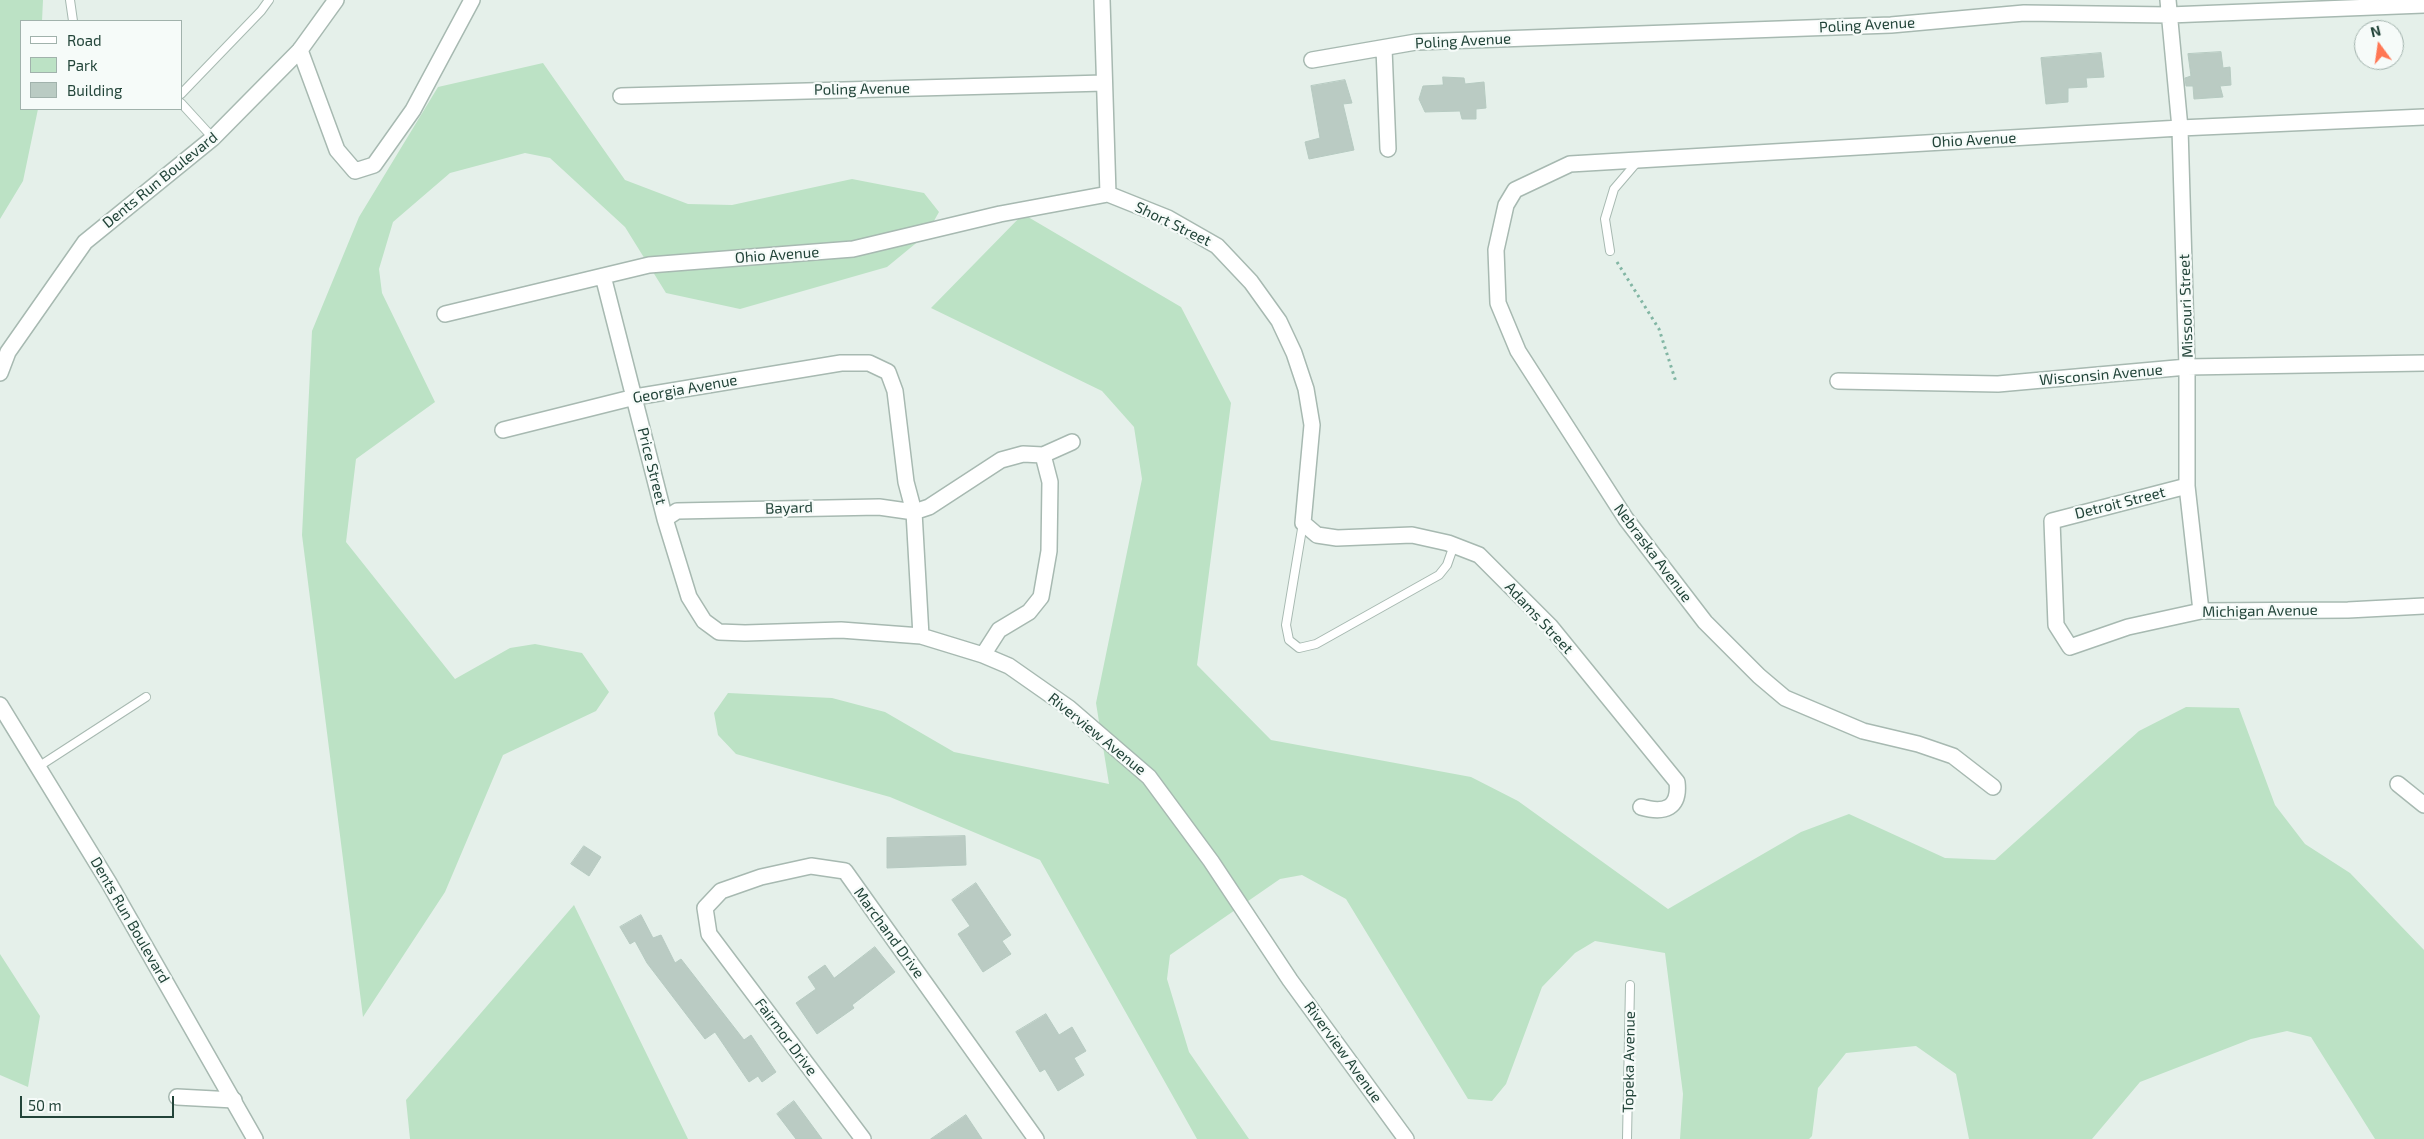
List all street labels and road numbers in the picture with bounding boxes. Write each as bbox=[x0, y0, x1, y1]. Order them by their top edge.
street label: Poling Avenue bbox=[1819, 13, 1915, 37]
street label: Poling Avenue bbox=[1415, 29, 1511, 53]
street label: Poling Avenue bbox=[814, 79, 910, 99]
street label: Dents Run Boulevard bbox=[99, 128, 221, 232]
street label: Ohio Avenue bbox=[1931, 129, 2017, 151]
street label: Short Street bbox=[1132, 198, 1214, 250]
street label: Ohio Avenue bbox=[734, 243, 820, 267]
street label: Missouri Street bbox=[2175, 254, 2197, 358]
street label: Wisconsin Avenue bbox=[2039, 361, 2163, 389]
street label: Georgia Avenue bbox=[631, 371, 739, 407]
street label: Price Street bbox=[634, 426, 670, 506]
street label: Detroit Street bbox=[2073, 483, 2167, 523]
street label: Bayard bbox=[765, 498, 813, 518]
street label: Nebraska Avenue bbox=[1610, 500, 1696, 606]
street label: Adams Street bbox=[1501, 578, 1577, 658]
street label: Michigan Avenue bbox=[2202, 601, 2318, 621]
street label: Riverview Avenue bbox=[1044, 689, 1150, 779]
street label: Dents Run Boulevard bbox=[87, 854, 173, 986]
street label: Marchand Drive bbox=[850, 884, 928, 982]
street label: Fairmor Drive bbox=[751, 995, 821, 1079]
street label: Riverview Avenue bbox=[1300, 998, 1386, 1106]
street label: Topeka Avenue bbox=[1619, 1011, 1639, 1113]

